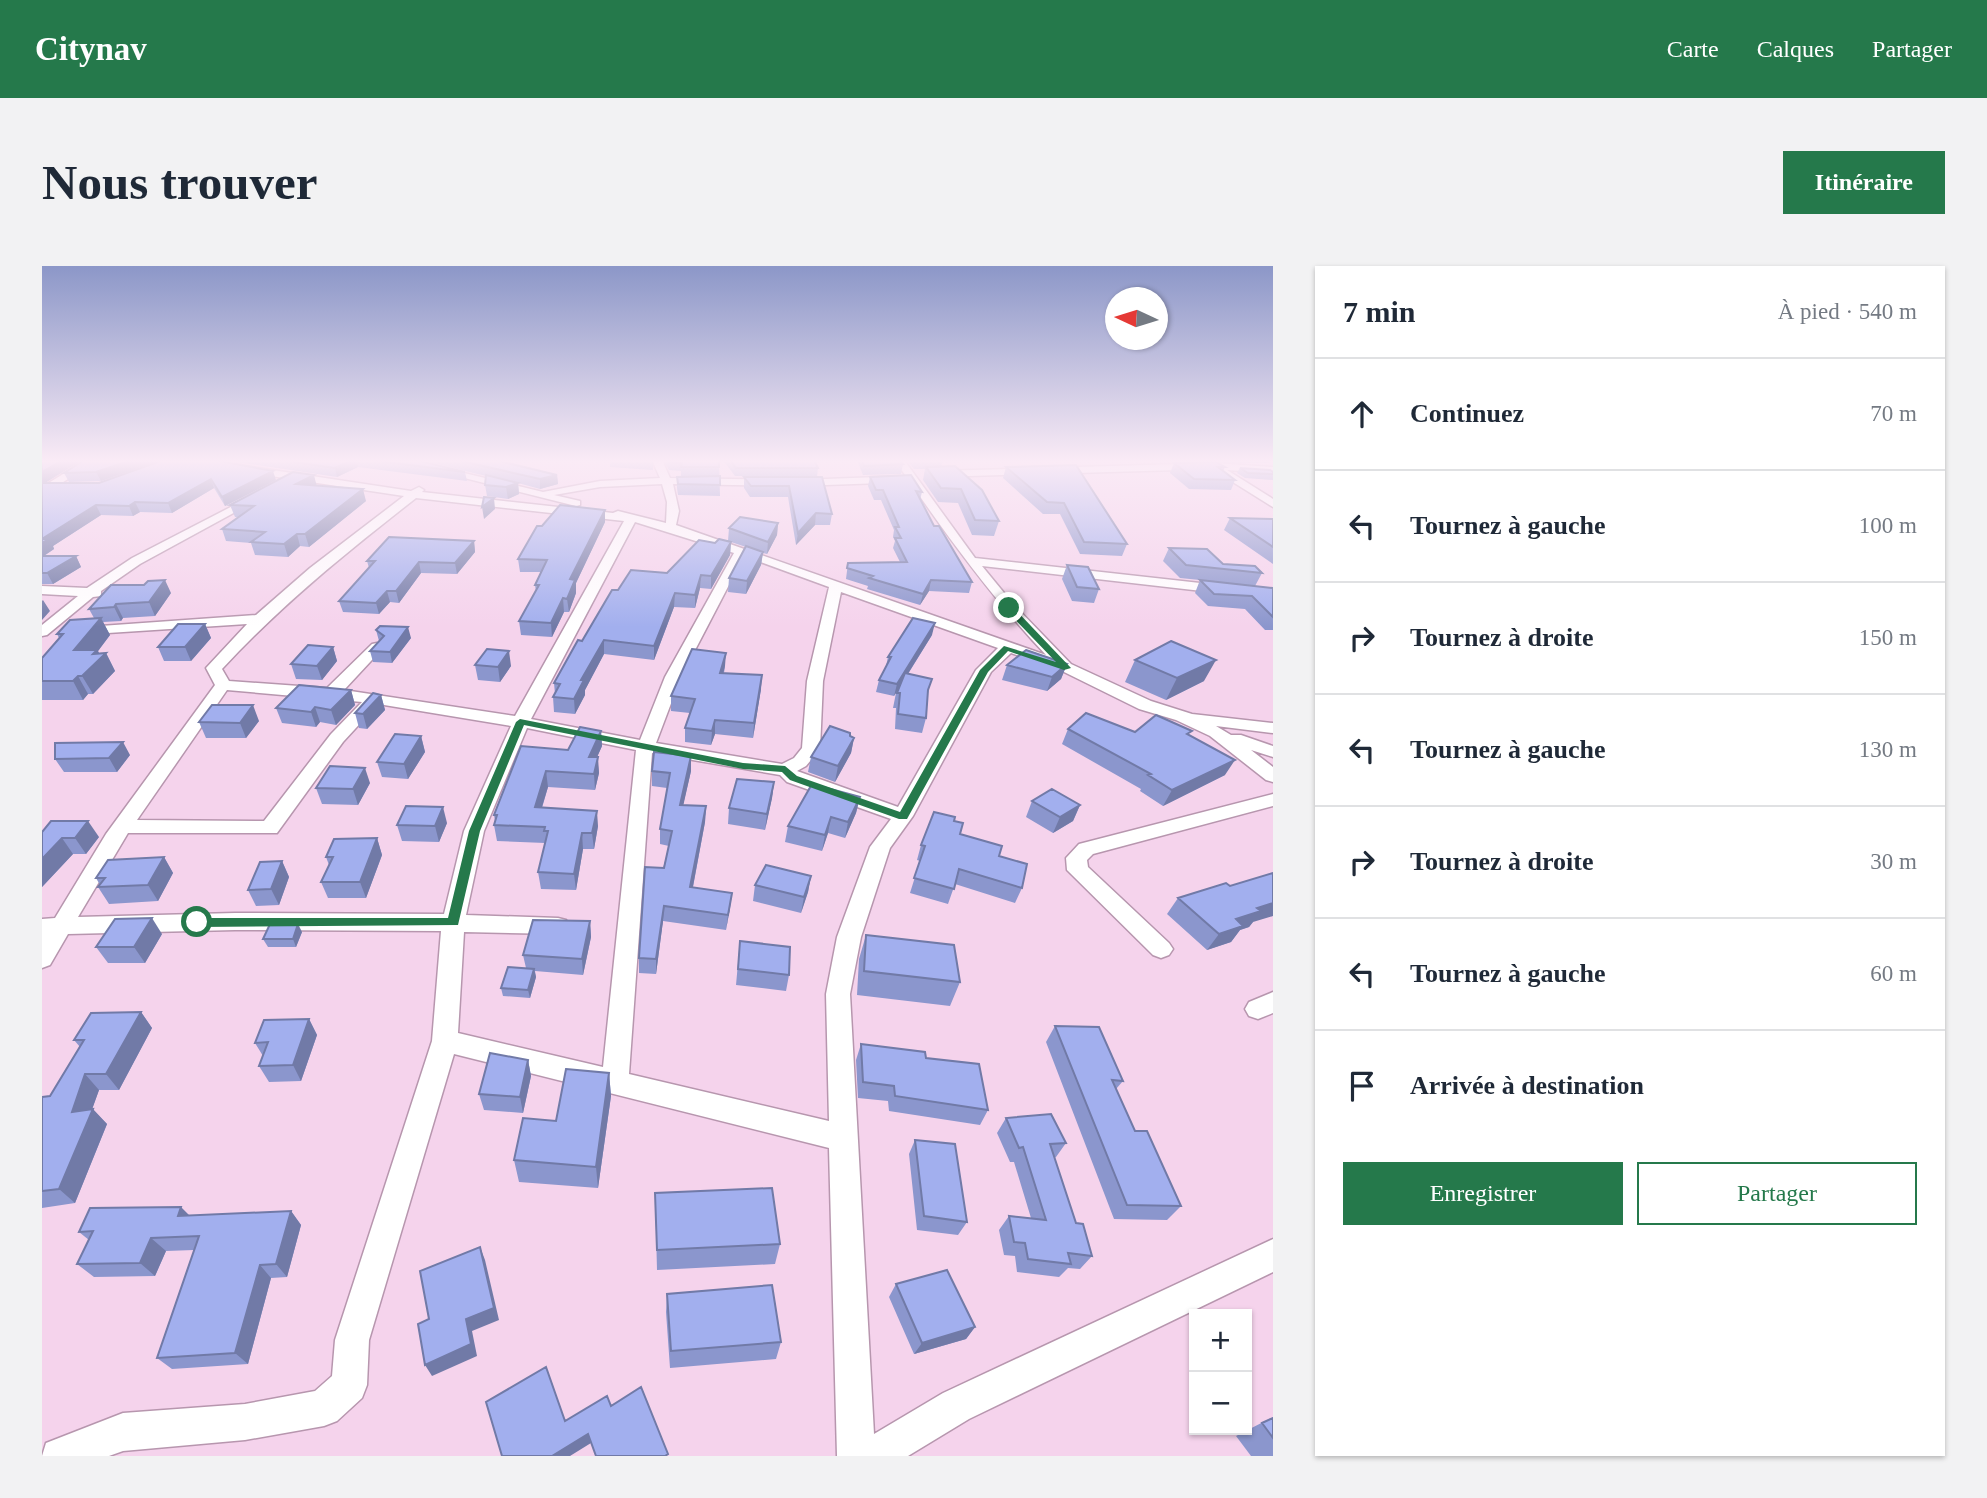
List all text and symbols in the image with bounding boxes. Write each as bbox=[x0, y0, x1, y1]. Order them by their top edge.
text: Citynav bbox=[35, 31, 147, 67]
text: Carte bbox=[1667, 36, 1719, 62]
text: Calques bbox=[1757, 36, 1834, 62]
text: Partager bbox=[1872, 36, 1952, 62]
button: Itinéraire bbox=[1783, 151, 1945, 214]
text: Nous trouver bbox=[42, 155, 317, 210]
north arrow bbox=[1105, 287, 1168, 350]
text: 7 min bbox=[1343, 295, 1416, 328]
text: À pied · 540 m bbox=[1778, 299, 1917, 324]
icon: ahead bbox=[1343, 395, 1381, 433]
text: Continuez bbox=[1410, 399, 1524, 428]
text: 70 m bbox=[1870, 401, 1917, 426]
icon: left bbox=[1343, 507, 1381, 545]
text: Tournez à gauche bbox=[1410, 511, 1606, 540]
text: 100 m bbox=[1859, 513, 1917, 538]
route end bbox=[993, 592, 1024, 623]
icon: right bbox=[1343, 619, 1381, 657]
text: Tournez à droite bbox=[1410, 623, 1593, 652]
text: 150 m bbox=[1859, 625, 1917, 650]
icon: left bbox=[1343, 731, 1381, 769]
text: Tournez à gauche bbox=[1410, 735, 1606, 764]
text: 130 m bbox=[1859, 737, 1917, 762]
icon: right bbox=[1343, 843, 1381, 881]
text: Tournez à droite bbox=[1410, 847, 1593, 876]
text: 30 m bbox=[1870, 849, 1917, 874]
route start bbox=[181, 906, 212, 937]
icon: left bbox=[1343, 955, 1381, 993]
text: Tournez à gauche bbox=[1410, 959, 1606, 988]
text: 60 m bbox=[1870, 961, 1917, 986]
icon: arrive bbox=[1343, 1067, 1381, 1105]
text: Arrivée à destination bbox=[1410, 1071, 1644, 1100]
button: Enregistrer bbox=[1343, 1162, 1623, 1225]
button: Partager bbox=[1637, 1162, 1917, 1225]
map controls bbox=[1189, 1309, 1252, 1435]
button: + bbox=[1189, 1309, 1252, 1372]
button: − bbox=[1189, 1372, 1252, 1435]

